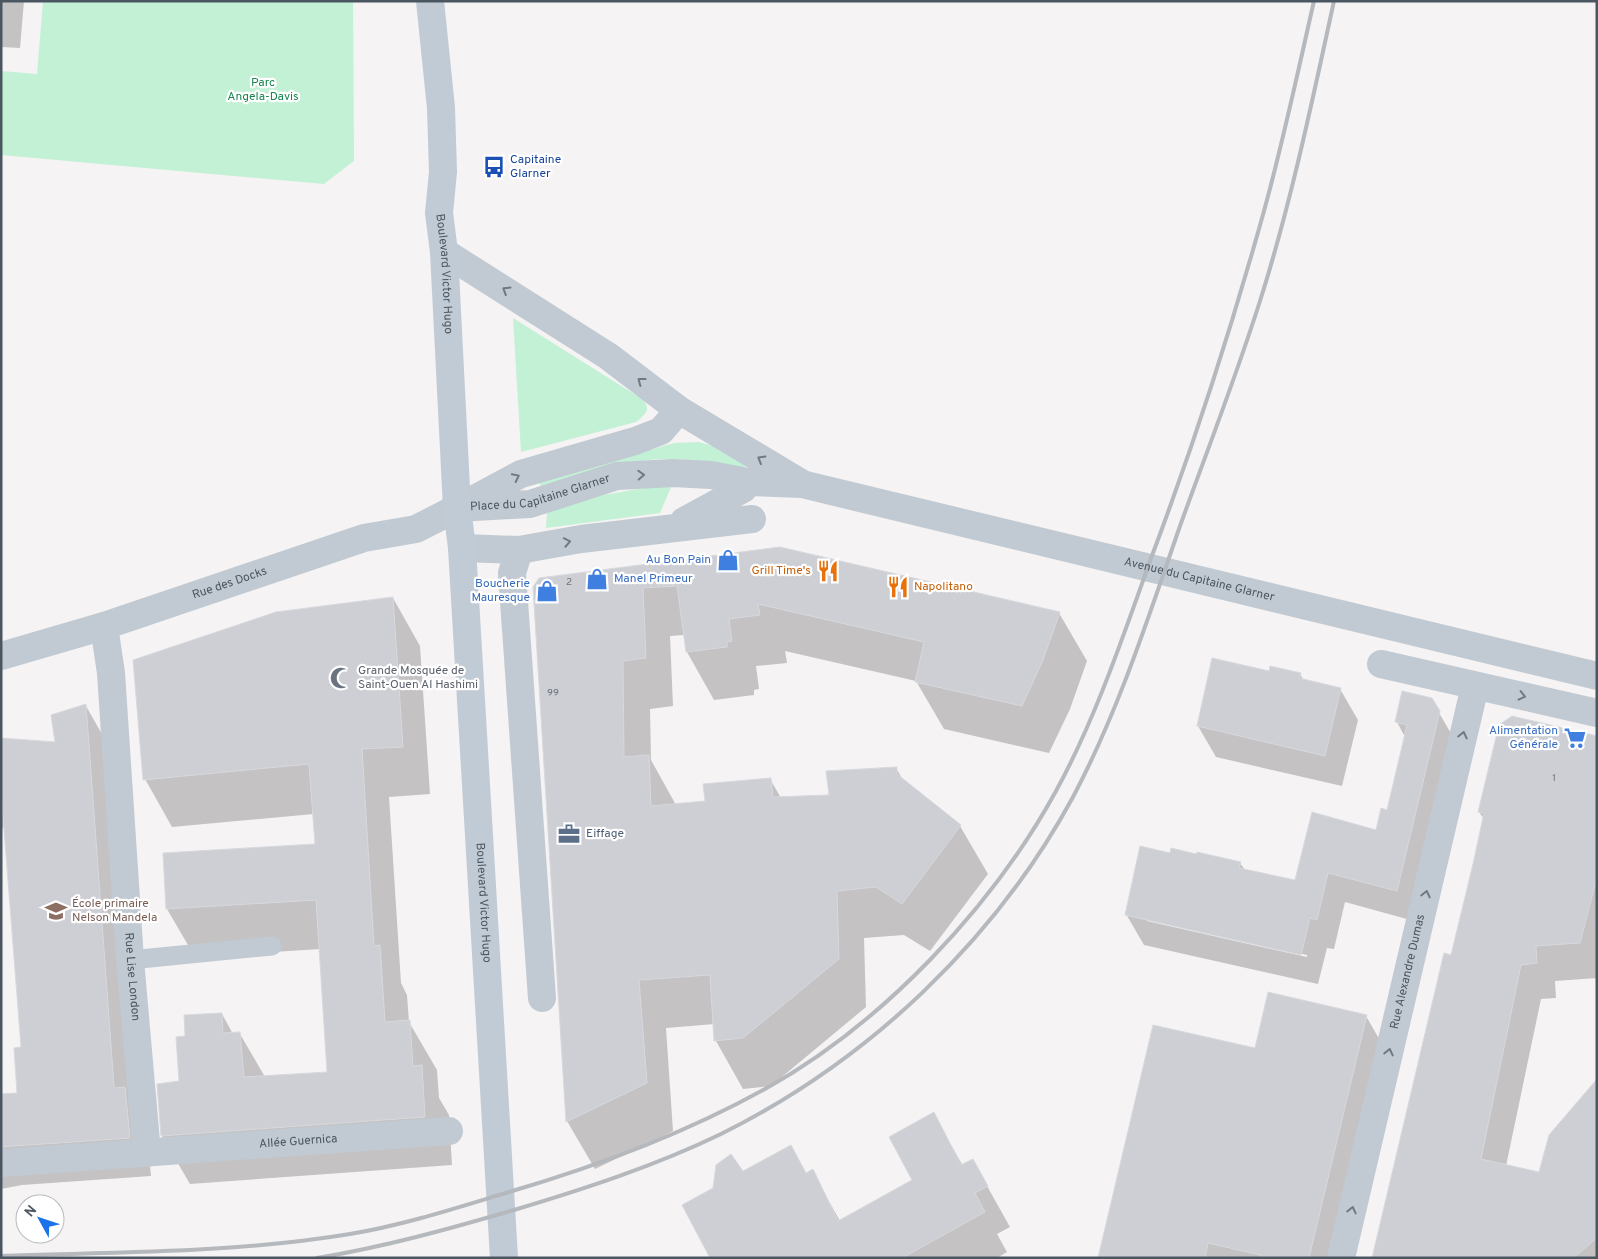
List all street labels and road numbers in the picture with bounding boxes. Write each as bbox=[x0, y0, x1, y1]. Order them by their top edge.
street label: Boulevard Victor Hugo bbox=[431, 213, 456, 335]
street label: Place du Capitaine Glarner bbox=[470, 471, 613, 515]
street label: Avenue du Capitaine Glarner bbox=[1122, 554, 1276, 606]
street label: Rue des Docks bbox=[190, 563, 269, 604]
street label: Boulevard Victor Hugo bbox=[471, 842, 495, 964]
street label: Rue Alexandre Dumas bbox=[1387, 913, 1429, 1031]
street label: Rue Lise London bbox=[120, 932, 143, 1022]
street label: Allée Guernica bbox=[259, 1131, 338, 1153]

